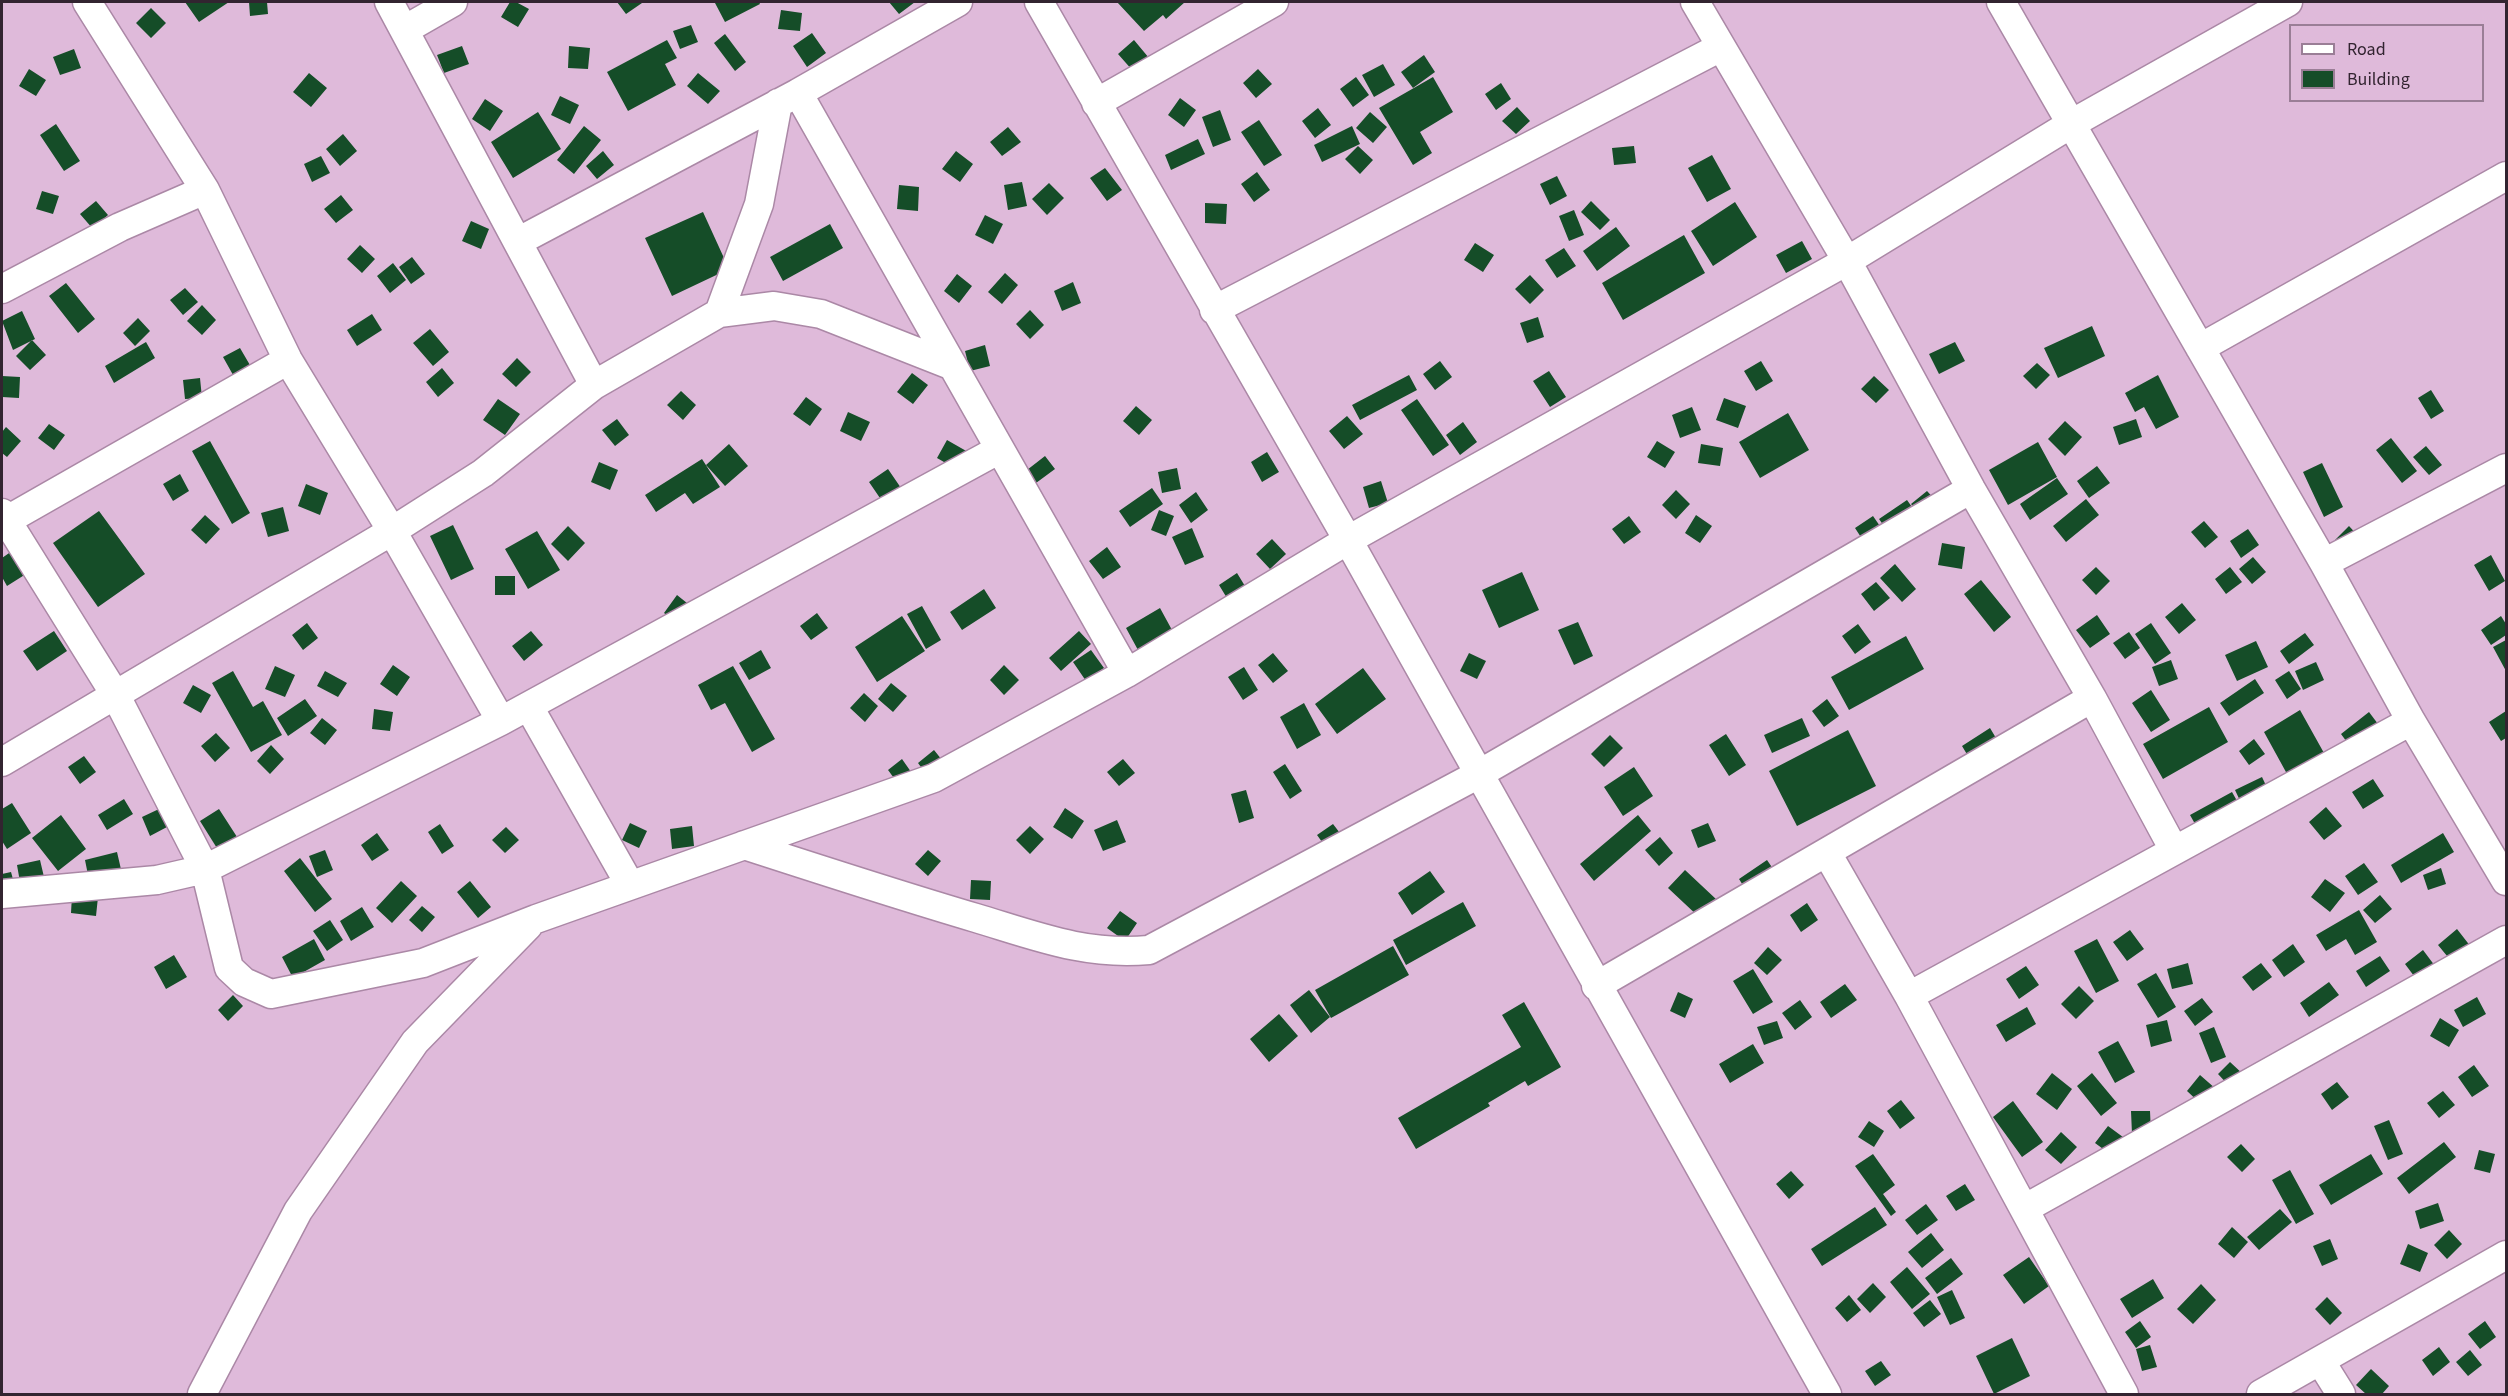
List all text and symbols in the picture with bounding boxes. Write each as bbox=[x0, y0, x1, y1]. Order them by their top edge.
legend bbox=[2289, 24, 2484, 102]
text: Road bbox=[2347, 37, 2386, 62]
text: Building bbox=[2347, 67, 2410, 92]

